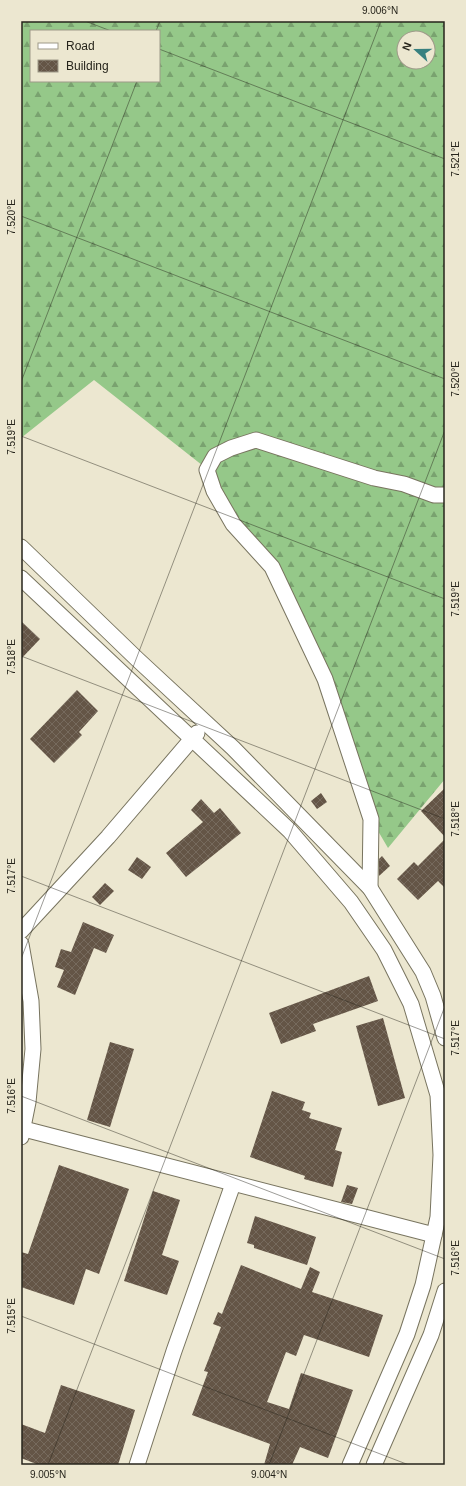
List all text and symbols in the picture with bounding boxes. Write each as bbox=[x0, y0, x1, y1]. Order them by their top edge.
text: 9.006°N bbox=[362, 5, 398, 16]
legend bbox=[30, 30, 160, 82]
north arrow bbox=[396, 30, 436, 70]
text: Road bbox=[66, 39, 95, 53]
text: N bbox=[400, 41, 414, 52]
text: Building bbox=[66, 59, 109, 73]
text: 7.521°E bbox=[450, 141, 461, 177]
text: 7.520°E bbox=[6, 199, 17, 235]
text: 7.520°E bbox=[450, 361, 461, 397]
text: 7.519°E bbox=[6, 419, 17, 455]
text: 7.519°E bbox=[450, 581, 461, 617]
text: 7.518°E bbox=[6, 639, 17, 675]
text: 7.518°E bbox=[450, 801, 461, 837]
text: 7.517°E bbox=[6, 858, 17, 894]
text: 7.517°E bbox=[450, 1020, 461, 1056]
text: 7.516°E bbox=[6, 1078, 17, 1114]
text: 7.516°E bbox=[450, 1240, 461, 1276]
text: 7.515°E bbox=[6, 1298, 17, 1334]
text: 9.005°N bbox=[30, 1469, 66, 1480]
text: 9.004°N bbox=[251, 1469, 287, 1480]

